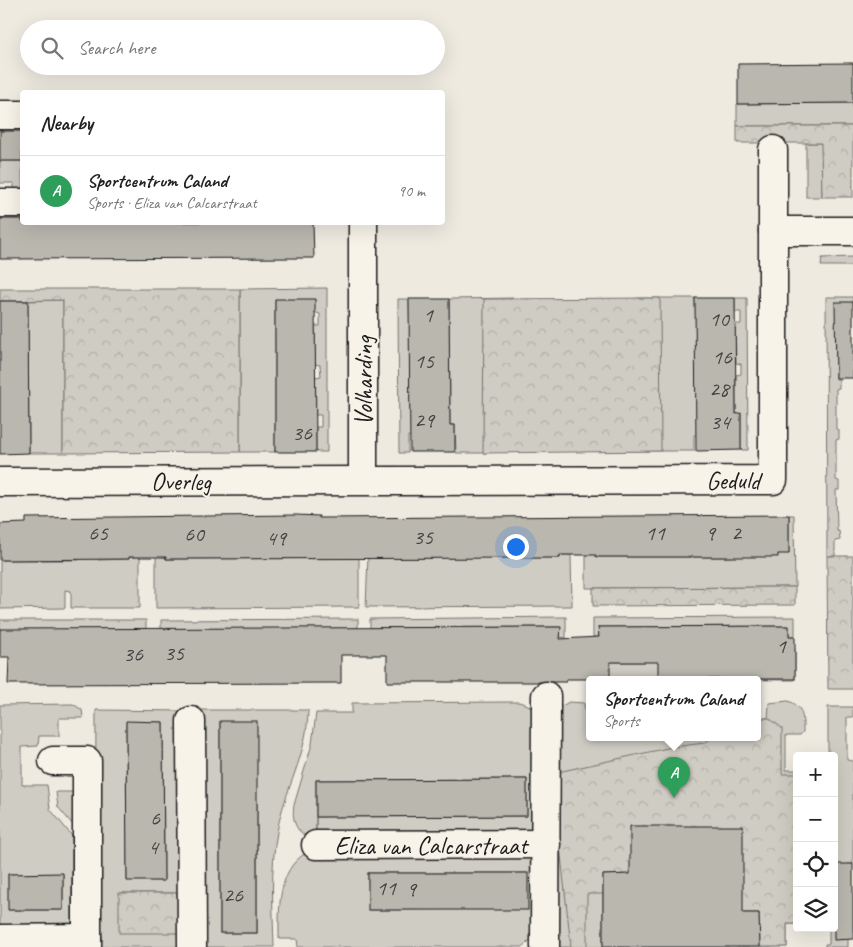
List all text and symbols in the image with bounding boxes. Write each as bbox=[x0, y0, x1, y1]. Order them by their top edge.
search box bbox=[20, 20, 445, 75]
icon: search bbox=[38, 34, 66, 62]
text: Search here bbox=[78, 36, 155, 60]
text: Nearby bbox=[40, 110, 93, 136]
text: Sportcentrum Caland bbox=[87, 169, 227, 193]
text: A bbox=[52, 181, 60, 201]
text: 90 m bbox=[398, 181, 425, 201]
text: Sports · Eliza van Calcarstraat bbox=[87, 193, 257, 213]
house number: 1 bbox=[423, 301, 434, 329]
house number: 10 bbox=[709, 305, 731, 333]
street label: Volharding bbox=[348, 334, 380, 426]
house number: 16 bbox=[712, 343, 733, 371]
house number: 15 bbox=[414, 347, 435, 375]
house number: 28 bbox=[709, 375, 731, 403]
house number: 29 bbox=[414, 406, 436, 434]
house number: 34 bbox=[710, 408, 732, 436]
house number: 36 bbox=[292, 419, 313, 447]
street label: Geduld bbox=[706, 465, 763, 497]
street label: Overleg bbox=[151, 466, 212, 498]
house number: 65 bbox=[88, 519, 109, 547]
house number: 11 bbox=[645, 519, 666, 547]
house number: 9 bbox=[705, 519, 717, 547]
house number: 2 bbox=[731, 519, 743, 547]
house number: 60 bbox=[184, 520, 206, 548]
house number: 35 bbox=[413, 523, 434, 551]
house number: 49 bbox=[266, 524, 288, 552]
your location bbox=[503, 534, 529, 560]
house number: 1 bbox=[776, 632, 787, 660]
house number: 35 bbox=[164, 639, 185, 667]
house number: 36 bbox=[123, 640, 144, 668]
popup bbox=[586, 676, 761, 741]
text: Sportcentrum Caland bbox=[603, 687, 744, 711]
text: Sports bbox=[603, 711, 639, 731]
map controls bbox=[793, 752, 838, 932]
button: + bbox=[793, 752, 838, 797]
pin: A bbox=[658, 757, 690, 798]
button: − bbox=[793, 797, 838, 842]
house number: 6 bbox=[150, 804, 161, 832]
street label: Eliza van Calcarstraat bbox=[335, 830, 530, 862]
house number: 4 bbox=[148, 833, 160, 861]
button: locate bbox=[793, 842, 838, 887]
house number: 11 bbox=[376, 874, 397, 902]
house number: 9 bbox=[406, 875, 418, 903]
house number: 26 bbox=[223, 881, 244, 909]
button: layers bbox=[793, 887, 838, 932]

